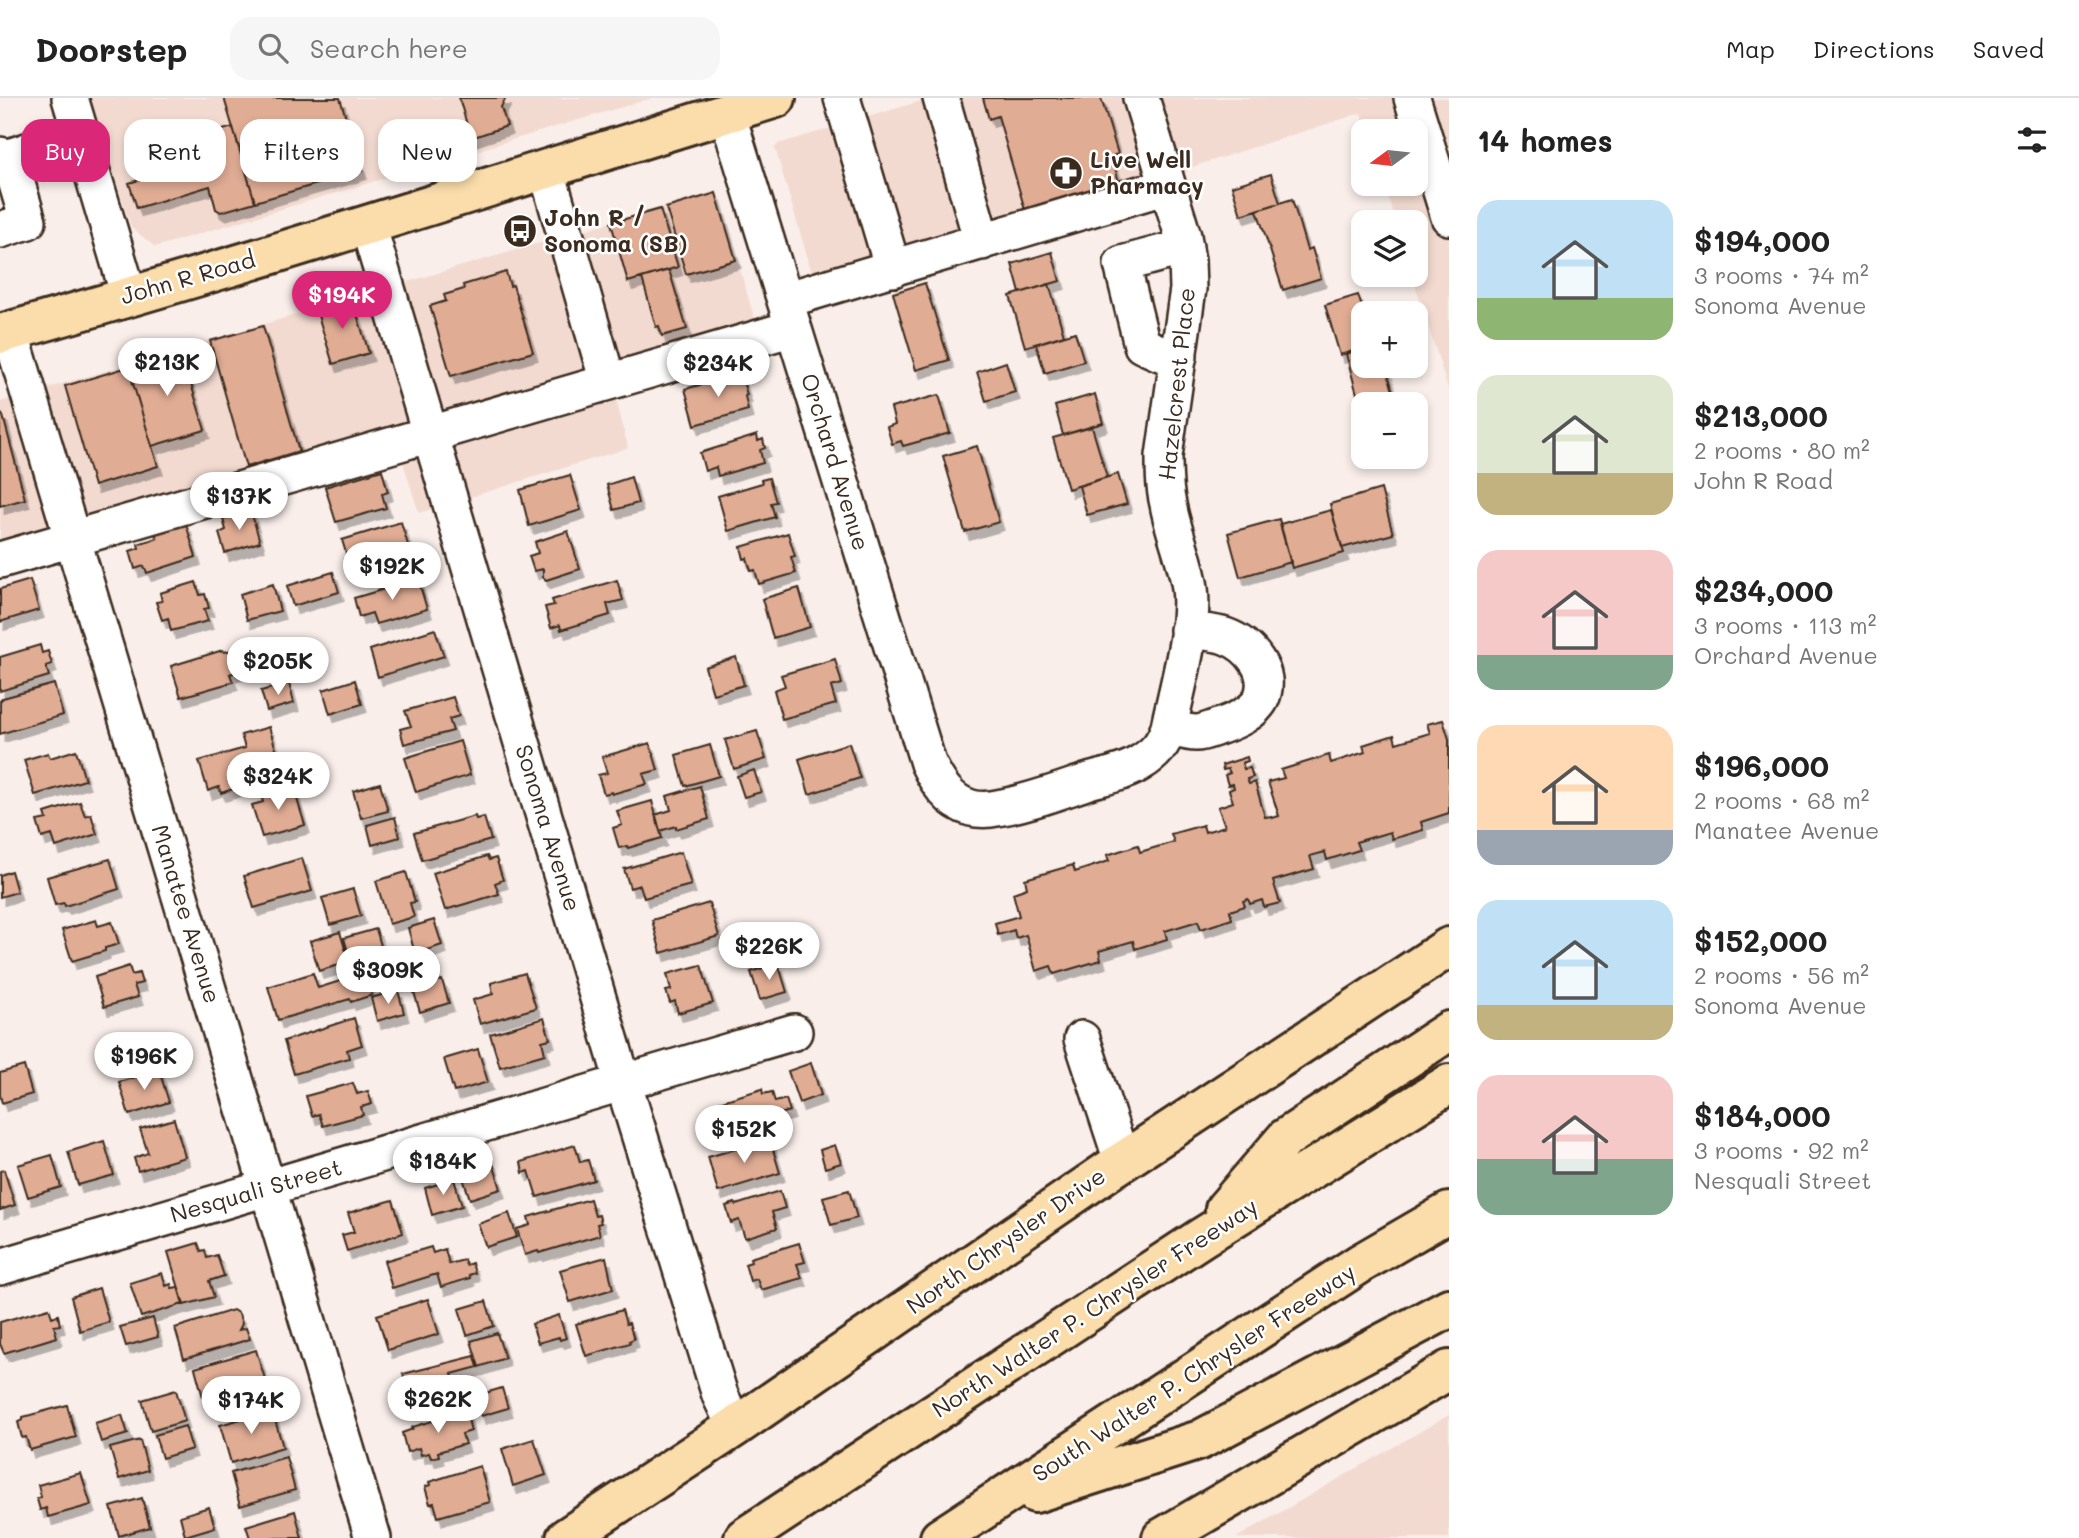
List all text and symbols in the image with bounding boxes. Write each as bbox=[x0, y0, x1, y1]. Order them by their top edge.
search box bbox=[230, 17, 720, 80]
text: Doorstep bbox=[35, 27, 188, 70]
icon: search bbox=[254, 29, 292, 67]
text: Search here bbox=[310, 31, 468, 65]
text: Map bbox=[1726, 33, 1775, 64]
text: Directions bbox=[1813, 33, 1935, 64]
text: Saved bbox=[1973, 33, 2044, 64]
chip: Buy bbox=[21, 119, 110, 182]
chip: Rent bbox=[124, 119, 226, 182]
chip: Filters bbox=[240, 119, 364, 182]
chip: New bbox=[378, 119, 477, 182]
north arrow bbox=[1351, 119, 1428, 196]
map controls bbox=[1351, 119, 1428, 469]
text: 14 homes bbox=[1477, 120, 1613, 160]
icon: filters bbox=[2013, 121, 2051, 159]
place label: Live Well Pharmacy bbox=[1090, 144, 1204, 200]
pharmacy icon: Live Well Pharmacy bbox=[1047, 154, 1085, 192]
place label: John R / Sonoma (SB) bbox=[544, 202, 687, 258]
button: layers bbox=[1351, 210, 1428, 287]
bus stop icon: John R / Sonoma (SB) bbox=[501, 212, 539, 250]
text: $194,000 bbox=[1694, 220, 1830, 260]
icon: home bbox=[1533, 228, 1617, 312]
street label: John R Road bbox=[117, 243, 259, 311]
text: 3 rooms · 74 m² bbox=[1694, 260, 1869, 290]
pin: $194K bbox=[293, 272, 391, 331]
text: $194K bbox=[308, 279, 376, 309]
street label: Hazelcrest Place bbox=[1151, 286, 1201, 482]
text: Sonoma Avenue bbox=[1694, 290, 1867, 320]
button: + bbox=[1351, 301, 1428, 378]
pin: $213K bbox=[118, 338, 216, 398]
pin: $234K bbox=[669, 340, 767, 399]
text: $213K bbox=[134, 346, 200, 376]
text: $234K bbox=[683, 347, 753, 377]
street label: Orchard Avenue bbox=[795, 370, 877, 554]
button: − bbox=[1351, 392, 1428, 469]
text: $213,000 bbox=[1694, 395, 1828, 435]
icon: home bbox=[1533, 403, 1617, 487]
text: 2 rooms · 80 m² bbox=[1694, 435, 1870, 465]
text: John R Road bbox=[1694, 465, 1833, 495]
pin: $137K bbox=[190, 472, 288, 532]
text: $137K bbox=[206, 480, 272, 510]
pin: $192K bbox=[343, 542, 441, 602]
text: $192K bbox=[359, 550, 425, 580]
text: $234,000 bbox=[1694, 570, 1833, 610]
icon: home bbox=[1533, 578, 1617, 662]
text: 3 rooms · 113 m² bbox=[1694, 610, 1876, 640]
pin: $205K bbox=[229, 638, 327, 697]
text: Orchard Avenue bbox=[1694, 640, 1878, 670]
text: $205K bbox=[243, 645, 313, 675]
street label: Sonoma Avenue bbox=[509, 741, 589, 915]
text: $196,000 bbox=[1694, 745, 1829, 785]
pin: $324K bbox=[229, 752, 327, 812]
icon: home bbox=[1533, 753, 1617, 837]
text: $324K bbox=[243, 760, 313, 790]
text: 2 rooms · 68 m² bbox=[1694, 785, 1869, 815]
text: Manatee Avenue bbox=[1694, 815, 1879, 845]
street label: Manatee Avenue bbox=[146, 821, 228, 1007]
text: $152,000 bbox=[1694, 920, 1827, 960]
pin: $226K bbox=[720, 922, 818, 982]
icon: home bbox=[1533, 928, 1617, 1012]
text: $226K bbox=[735, 930, 803, 960]
pin: $309K bbox=[339, 946, 437, 1006]
text: $309K bbox=[352, 954, 424, 984]
text: 2 rooms · 56 m² bbox=[1694, 960, 1869, 990]
text: Sonoma Avenue bbox=[1694, 990, 1867, 1020]
pin: $196K bbox=[95, 1032, 193, 1092]
text: $196K bbox=[110, 1040, 178, 1070]
text: $184,000 bbox=[1694, 1095, 1831, 1135]
icon: home bbox=[1533, 1103, 1617, 1187]
pin: $152K bbox=[695, 1105, 793, 1165]
text: $152K bbox=[711, 1113, 777, 1143]
text: 3 rooms · 92 m² bbox=[1694, 1135, 1869, 1165]
pin: $184K bbox=[394, 1138, 492, 1197]
text: $184K bbox=[409, 1145, 477, 1175]
street label: Nesquali Street bbox=[166, 1151, 345, 1229]
street label: North Chrysler Drive bbox=[900, 1160, 1111, 1320]
text: Nesquali Street bbox=[1694, 1165, 1871, 1195]
street label: North Walter P. Chrysler Freeway bbox=[926, 1190, 1263, 1424]
street label: South Walter P. Chrysler Freeway bbox=[1026, 1256, 1361, 1488]
pin: $174K bbox=[202, 1376, 300, 1436]
pin: $262K bbox=[389, 1376, 487, 1435]
text: $262K bbox=[404, 1383, 472, 1413]
text: $174K bbox=[218, 1384, 284, 1414]

